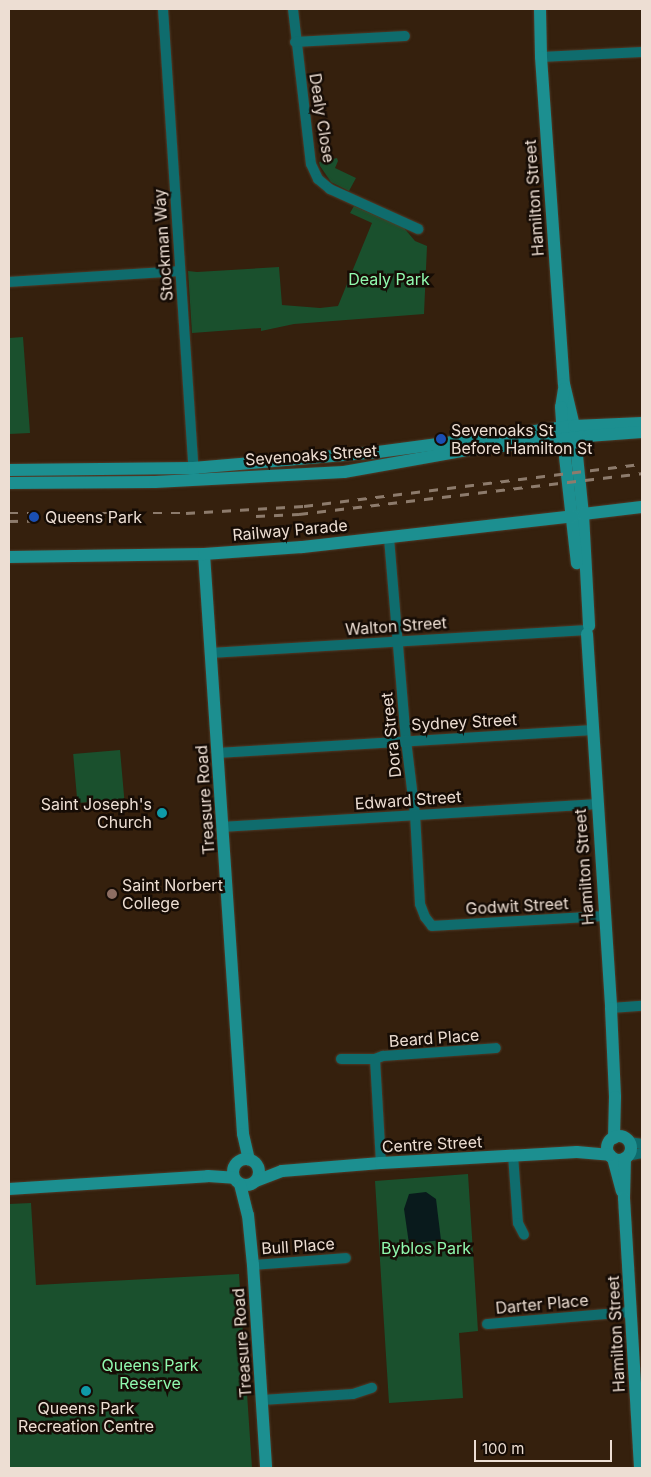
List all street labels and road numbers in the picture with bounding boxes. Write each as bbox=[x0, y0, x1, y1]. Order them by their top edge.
street label: Dealy Close bbox=[305, 72, 339, 164]
street label: Hamilton Street bbox=[520, 139, 548, 257]
street label: Stockman Way bbox=[149, 188, 177, 302]
street label: Sevenoaks Street bbox=[244, 441, 378, 469]
street label: Railway Parade bbox=[232, 515, 348, 545]
street label: Walton Street bbox=[345, 613, 447, 639]
street label: Dora Street bbox=[377, 691, 405, 779]
street label: Sydney Street bbox=[411, 710, 517, 734]
street label: Treasure Road bbox=[192, 745, 218, 855]
street label: Edward Street bbox=[354, 787, 462, 813]
street label: Hamilton Street bbox=[570, 808, 598, 926]
street label: Godwit Street bbox=[465, 894, 569, 918]
street label: Beard Place bbox=[388, 1025, 480, 1051]
street label: Centre Street bbox=[381, 1132, 483, 1156]
street label: Bull Place bbox=[261, 1234, 335, 1258]
street label: Hamilton Street bbox=[603, 1275, 629, 1393]
street label: Treasure Road bbox=[229, 1288, 255, 1398]
street label: Darter Place bbox=[495, 1290, 589, 1318]

